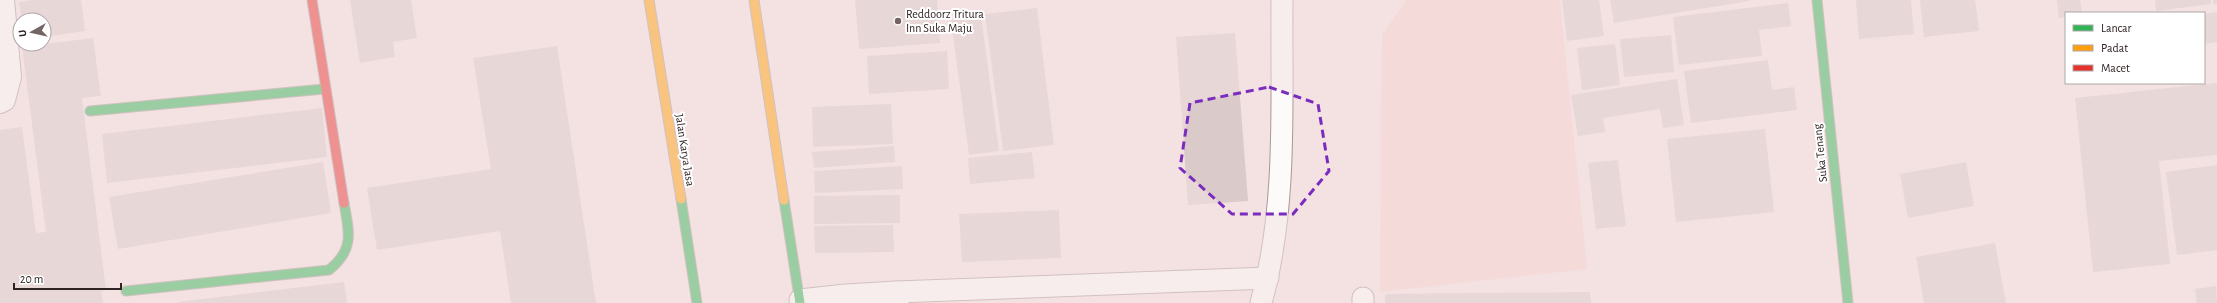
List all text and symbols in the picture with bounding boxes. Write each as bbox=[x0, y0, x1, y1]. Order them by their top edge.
place label: Reddoorz Tritura Inn Suka Maju bbox=[906, 8, 984, 35]
north arrow bbox=[12, 12, 52, 52]
legend bbox=[2065, 12, 2205, 84]
marker: Reddoorz Tritura Inn Suka Maju bbox=[893, 16, 903, 26]
text: Lancar bbox=[2101, 22, 2132, 34]
text: U bbox=[17, 29, 29, 38]
text: Padat bbox=[2101, 42, 2128, 54]
text: Macet bbox=[2101, 62, 2130, 74]
street label: Jalan Karya Jasa bbox=[672, 113, 697, 188]
street label: Suka Tenang bbox=[1811, 123, 1829, 183]
scale bar bbox=[14, 265, 121, 291]
text: 20 m bbox=[20, 273, 43, 285]

